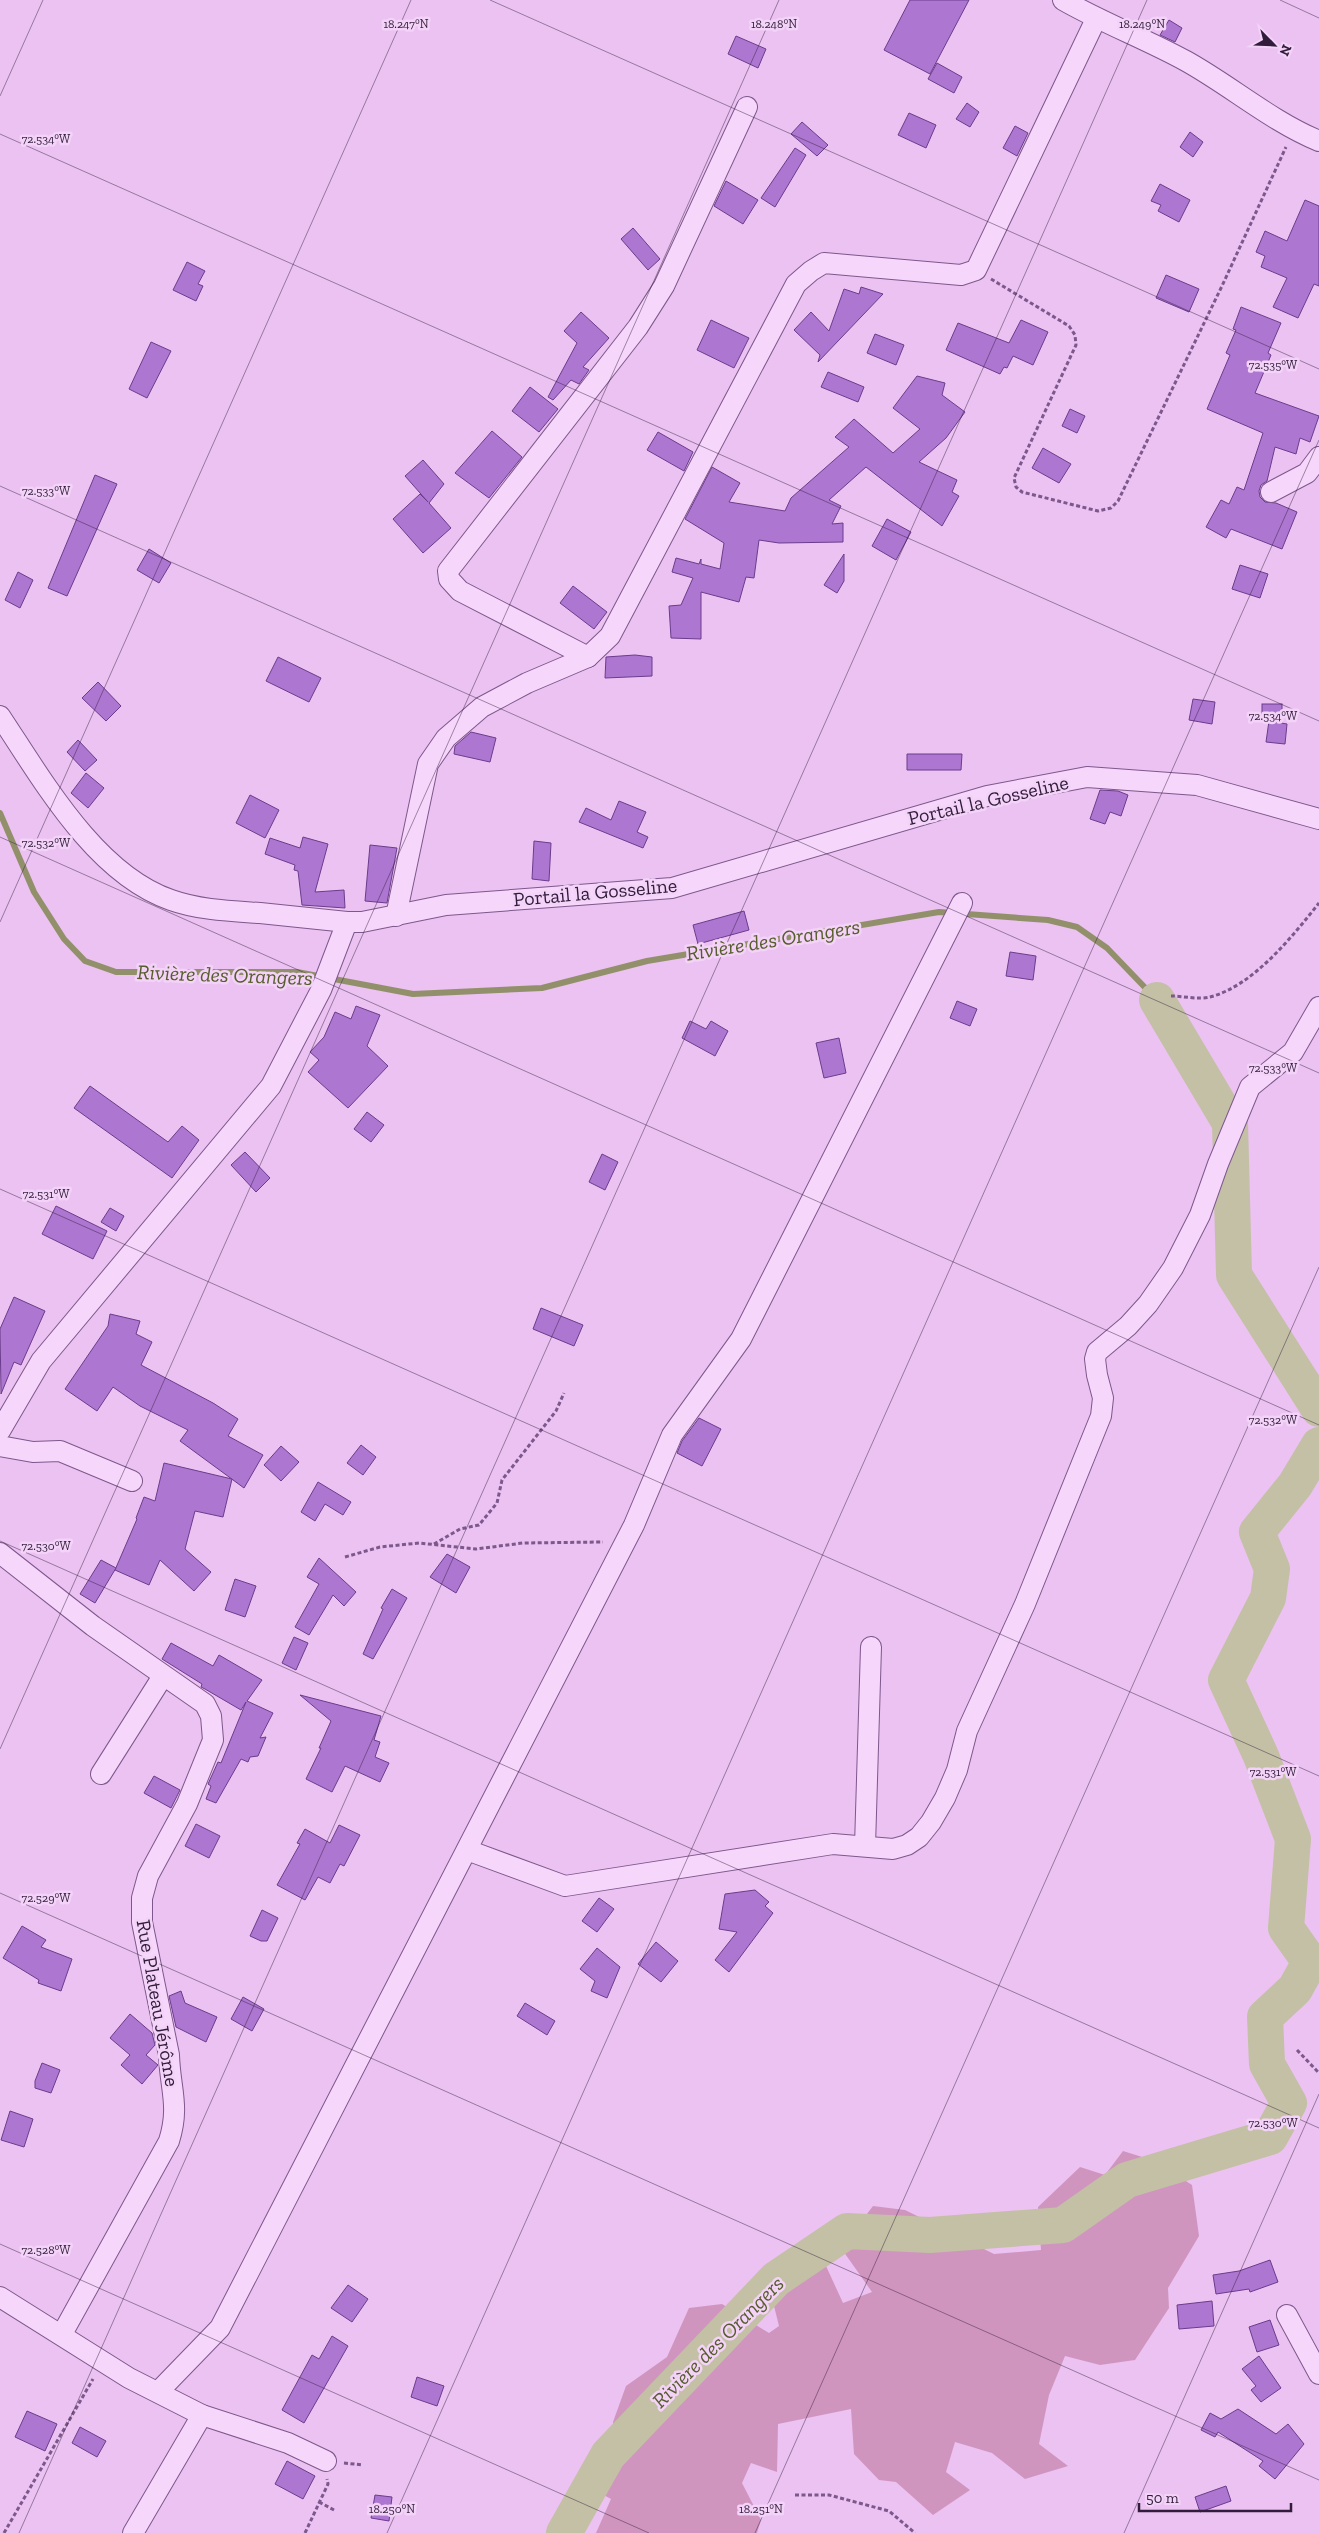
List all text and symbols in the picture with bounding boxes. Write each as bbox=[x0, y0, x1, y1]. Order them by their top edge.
text: 18.247°N bbox=[383, 17, 429, 31]
text: 18.248°N bbox=[751, 17, 797, 31]
text: 18.249°N bbox=[1119, 17, 1165, 31]
north arrow bbox=[1249, 20, 1299, 70]
text: N bbox=[1275, 42, 1295, 59]
text: 72.534°W bbox=[22, 132, 71, 146]
text: 72.535°W bbox=[1249, 358, 1298, 372]
text: 72.533°W bbox=[22, 484, 71, 498]
text: 72.534°W bbox=[1249, 709, 1298, 723]
street label: Portail la Gosseline bbox=[905, 770, 1071, 830]
text: 72.532°W bbox=[22, 836, 71, 850]
street label: Portail la Gosseline bbox=[512, 873, 678, 911]
water label: Rivière des Orangers bbox=[684, 913, 862, 966]
water label: Rivière des Orangers bbox=[137, 959, 313, 990]
text: 72.533°W bbox=[1249, 1061, 1298, 1075]
text: 72.531°W bbox=[23, 1187, 70, 1201]
text: 72.532°W bbox=[1249, 1413, 1298, 1427]
text: 72.530°W bbox=[21, 1539, 71, 1553]
text: 72.531°W bbox=[1250, 1765, 1297, 1779]
text: 72.529°W bbox=[21, 1891, 71, 1905]
street label: Rue Plateau Jérôme bbox=[131, 1918, 185, 2088]
text: 72.530°W bbox=[1248, 2116, 1298, 2130]
text: 72.528°W bbox=[21, 2243, 71, 2257]
water label: Rivière des Orangers bbox=[647, 2271, 789, 2413]
scale bar bbox=[1139, 2480, 1292, 2512]
text: 50 m bbox=[1146, 2489, 1179, 2507]
text: 18.250°N bbox=[369, 2502, 415, 2516]
text: 18.251°N bbox=[739, 2502, 783, 2516]

